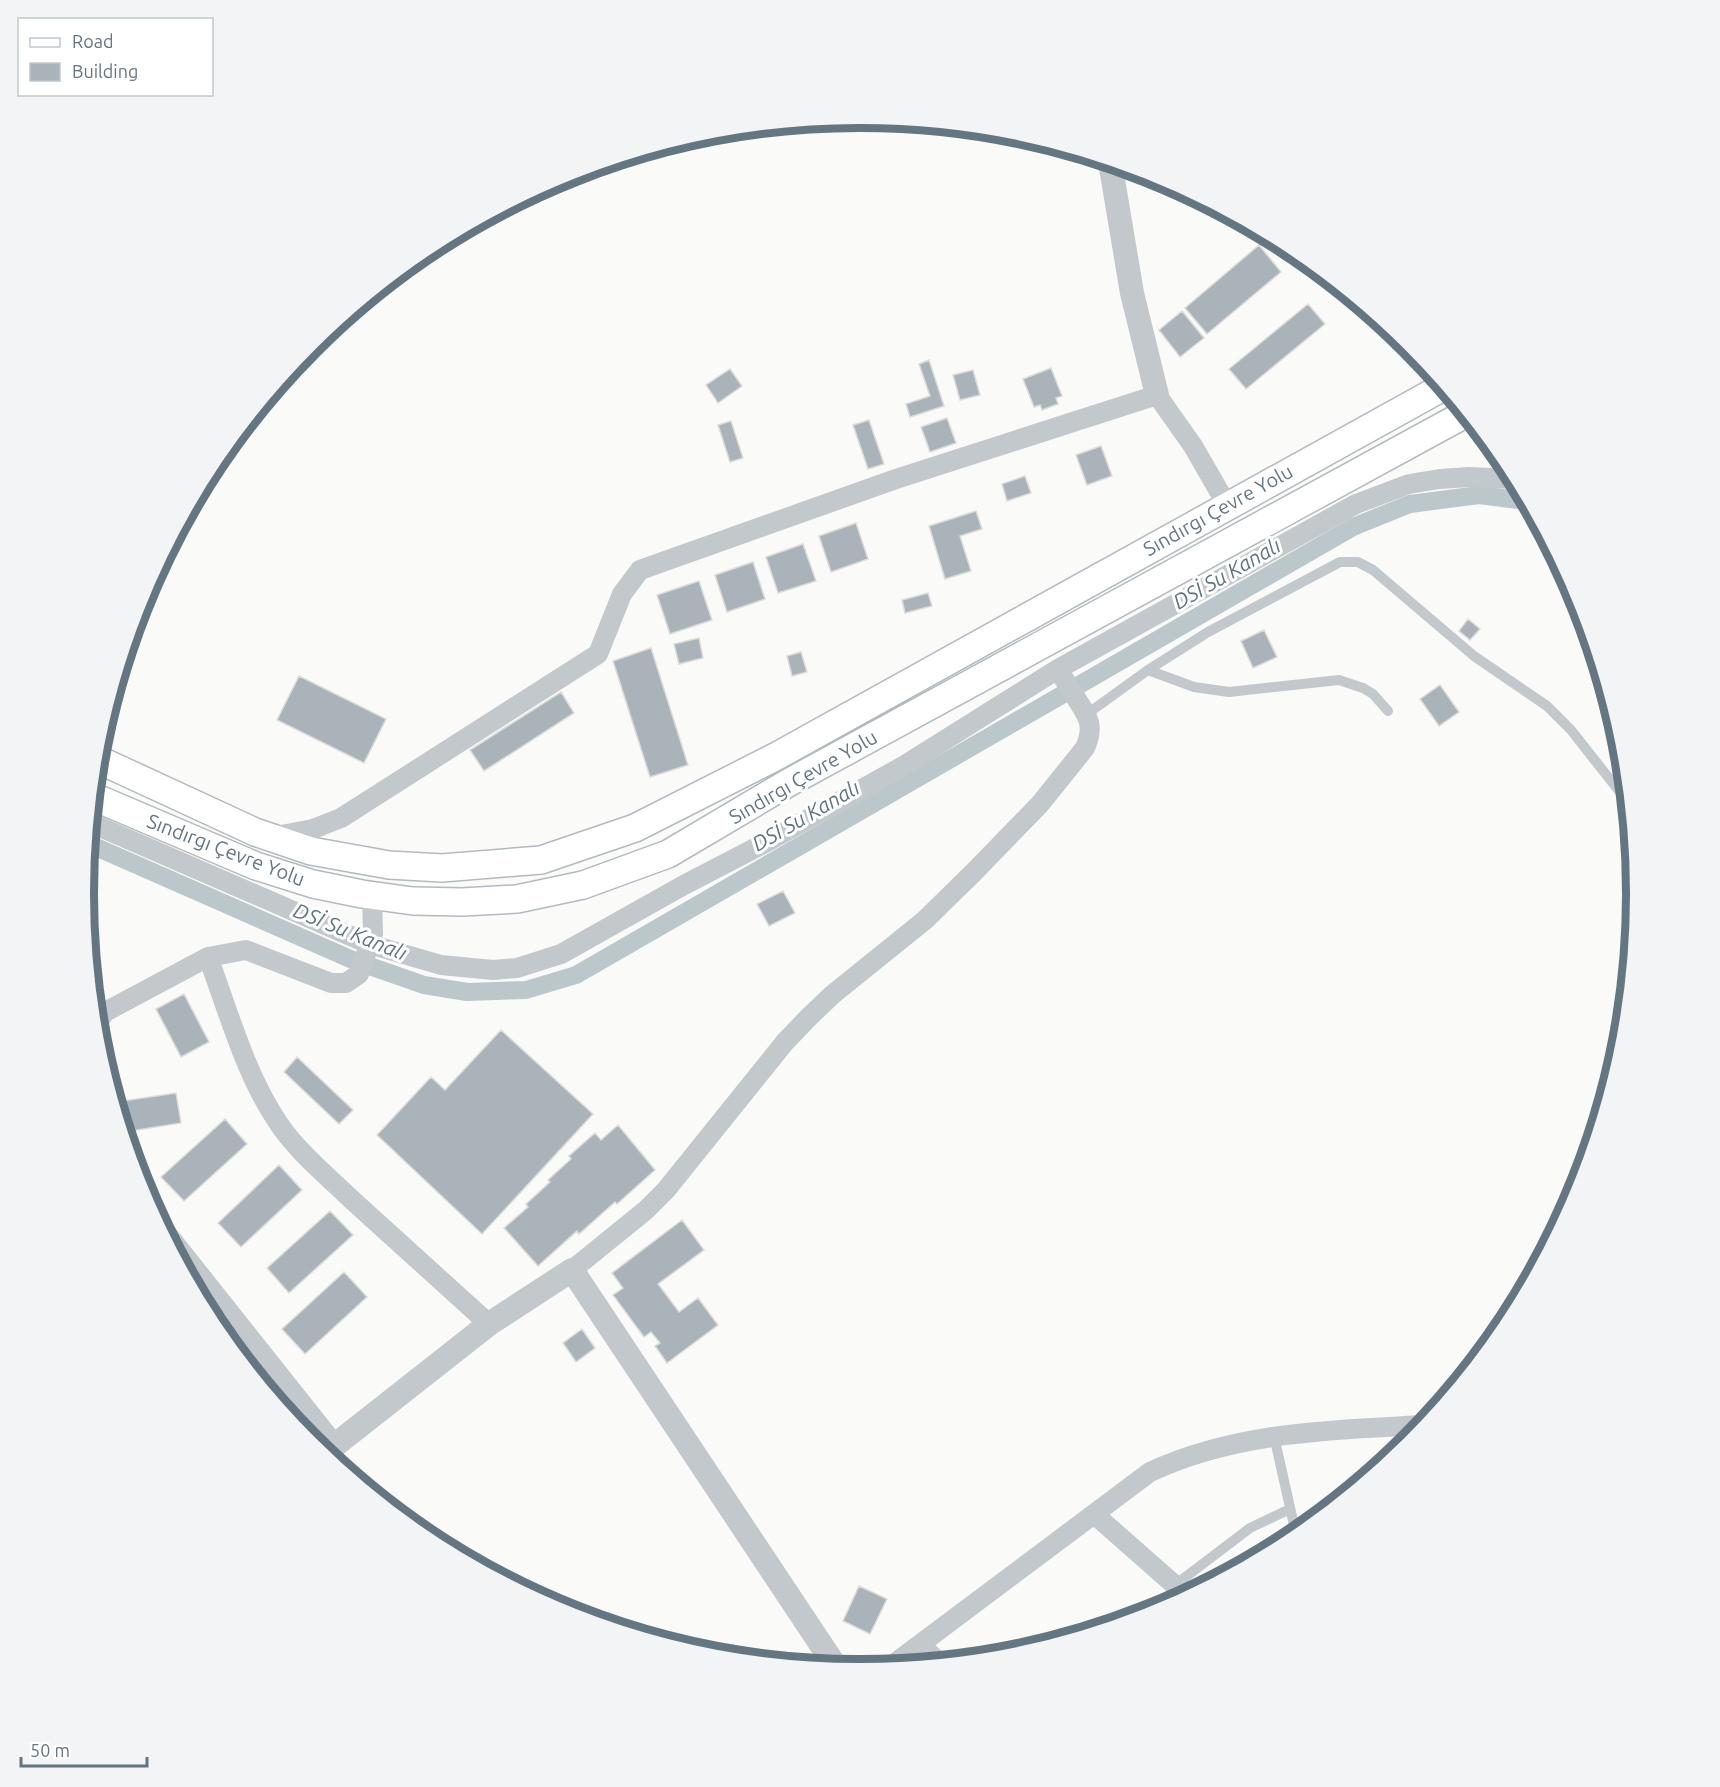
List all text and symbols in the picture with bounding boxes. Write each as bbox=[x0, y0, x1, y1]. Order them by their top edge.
legend bbox=[18, 18, 213, 96]
text: Road bbox=[72, 31, 114, 51]
text: Building bbox=[72, 61, 138, 81]
street label: Sındırgı Çevre Yolu bbox=[1139, 459, 1296, 560]
water label: DSİ Su Kanalı bbox=[1169, 533, 1284, 614]
street label: Sındırgı Çevre Yolu bbox=[725, 725, 881, 828]
water label: DSİ Su Kanalı bbox=[748, 775, 863, 856]
street label: Sındırgı Çevre Yolu bbox=[144, 809, 308, 890]
water label: DSİ Su Kanalı bbox=[290, 897, 411, 965]
scale bar bbox=[21, 1730, 147, 1768]
text: 50 m bbox=[30, 1740, 70, 1760]

